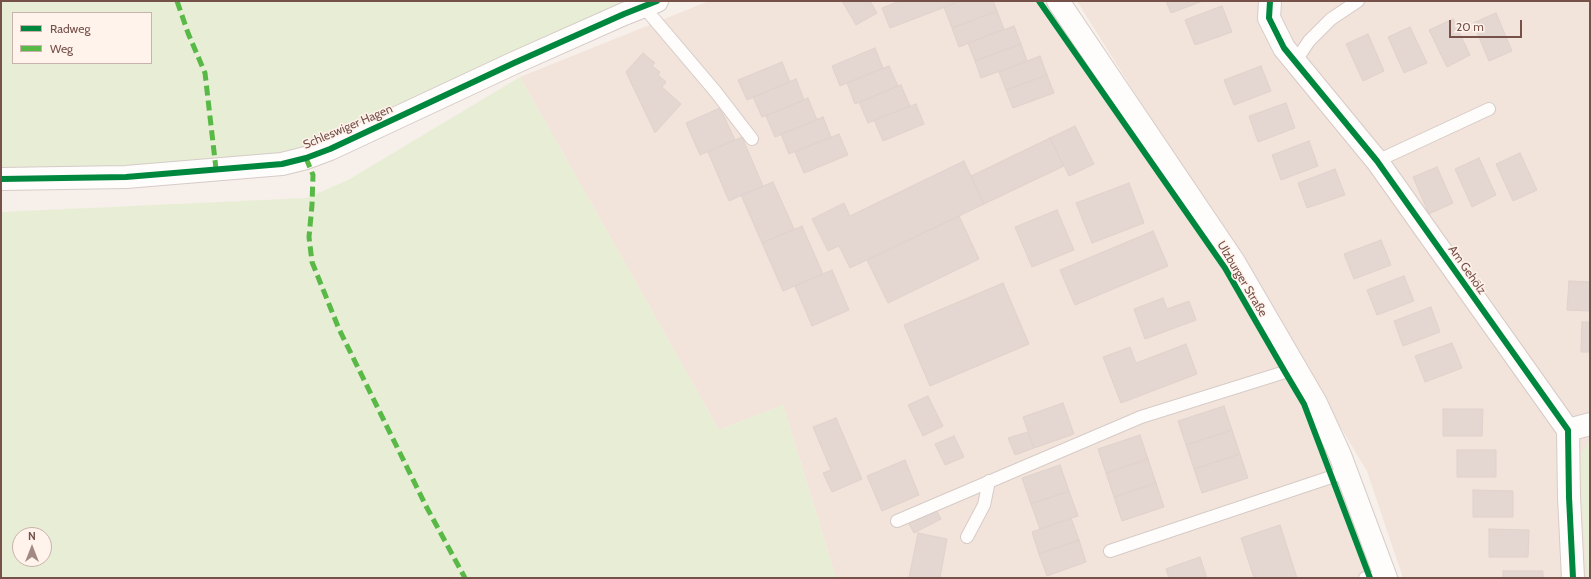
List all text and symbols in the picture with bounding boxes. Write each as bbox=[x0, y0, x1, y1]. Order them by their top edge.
legend bbox=[12, 12, 152, 64]
scale bar bbox=[1451, 12, 1524, 38]
text: 20 m bbox=[1456, 19, 1484, 34]
text: Radweg bbox=[50, 21, 90, 36]
text: Weg bbox=[50, 41, 73, 56]
street label: Schleswiger Hagen bbox=[301, 102, 395, 152]
street label: Ulzburger Straße bbox=[1214, 239, 1270, 319]
street label: Am Gehölz bbox=[1445, 243, 1489, 297]
north arrow bbox=[12, 527, 52, 567]
text: N bbox=[28, 529, 36, 543]

